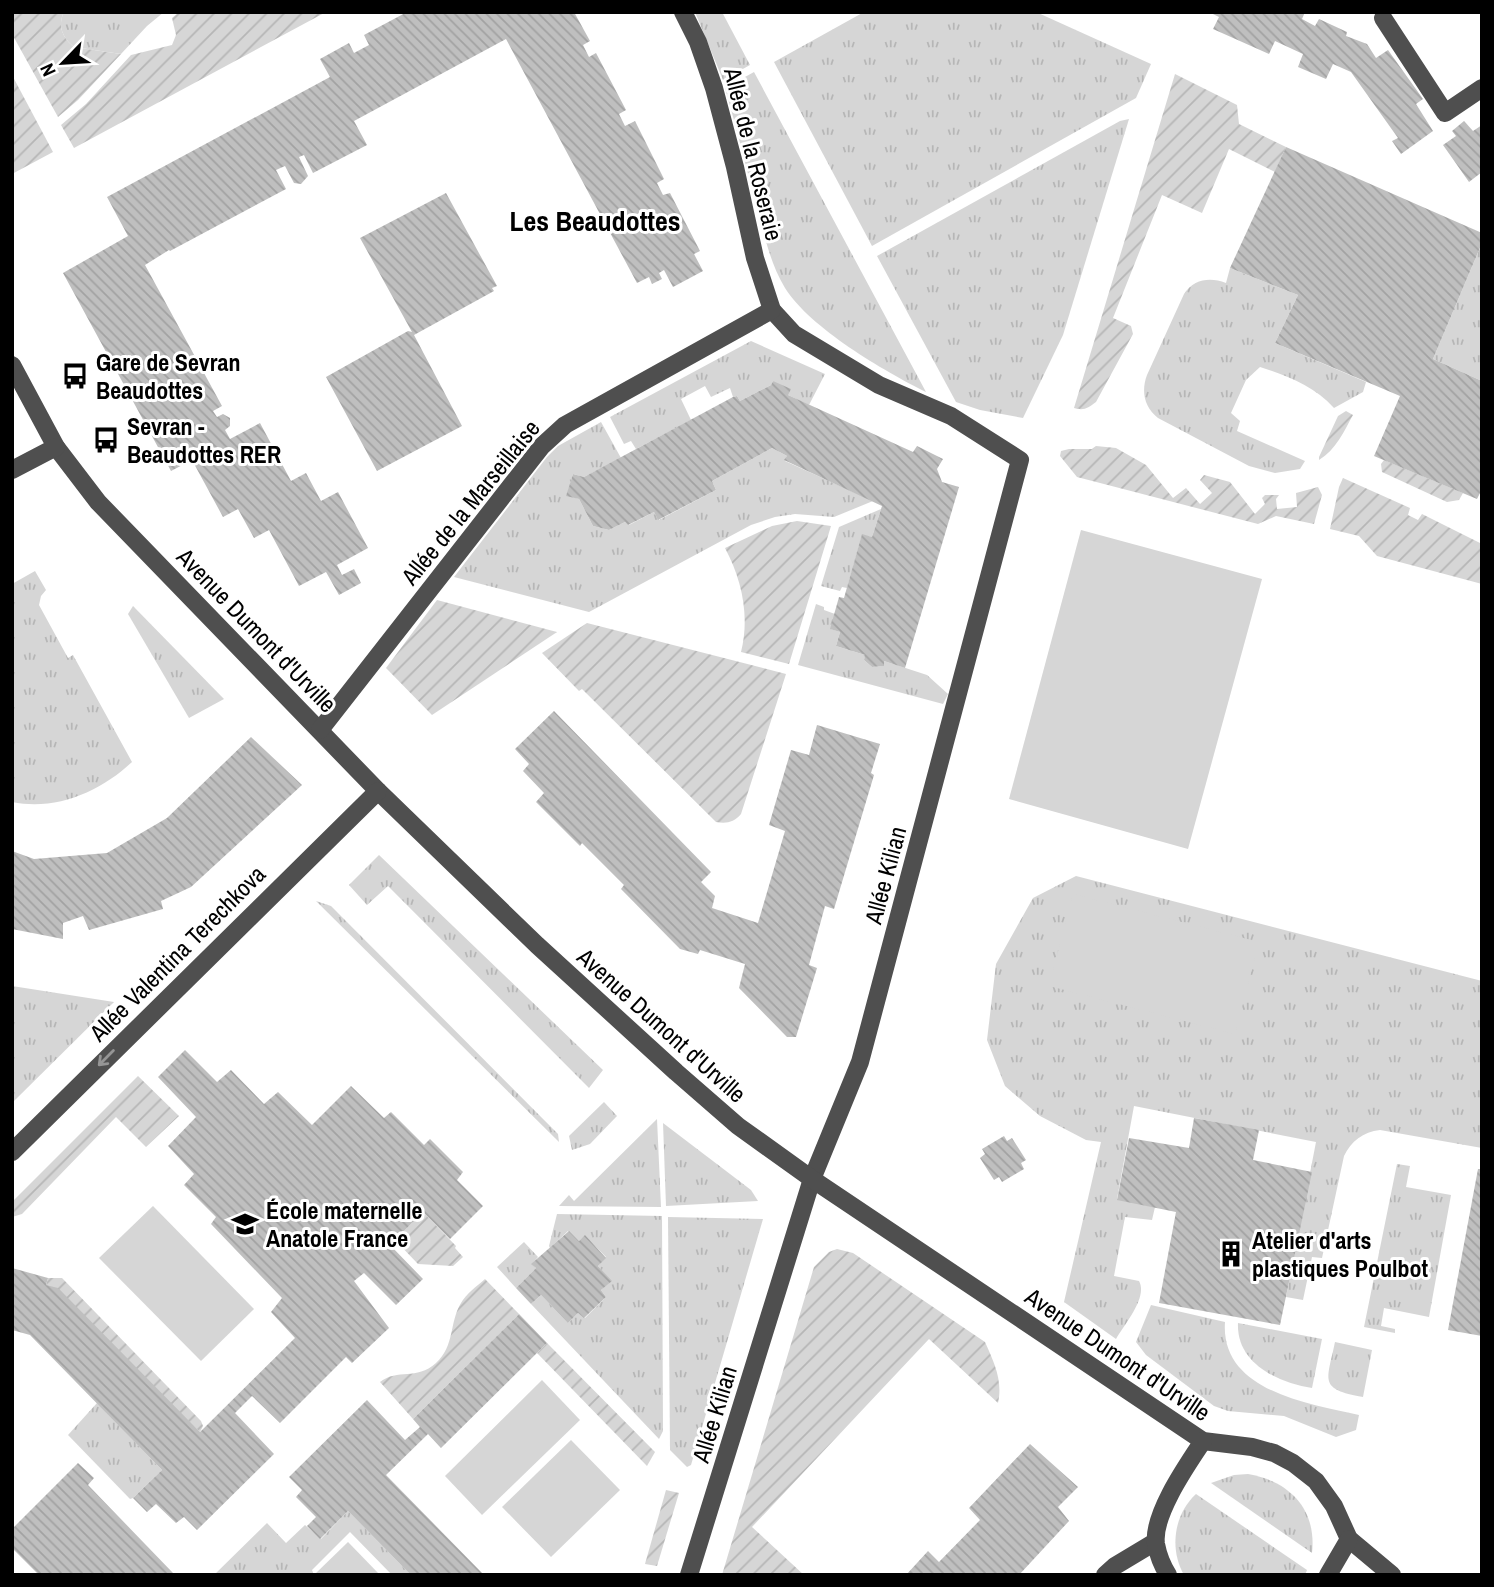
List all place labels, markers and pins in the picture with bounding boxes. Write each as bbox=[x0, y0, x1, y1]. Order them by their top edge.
place label: Gare de Sevran Beaudottes bbox=[96, 346, 240, 406]
bus stop icon: Gare de Sevran Beaudottes bbox=[60, 361, 90, 391]
place label: Sevran - Beaudottes RER bbox=[127, 410, 281, 470]
bus stop icon: Sevran - Beaudottes RER bbox=[91, 425, 121, 455]
place label: École maternelle Anatole France bbox=[266, 1194, 422, 1254]
school or university icon: École maternelle Anatole France bbox=[230, 1209, 260, 1239]
place label: Atelier d'arts plastiques Poulbot bbox=[1252, 1224, 1429, 1284]
building icon: Atelier d'arts plastiques Poulbot bbox=[1216, 1239, 1246, 1269]

